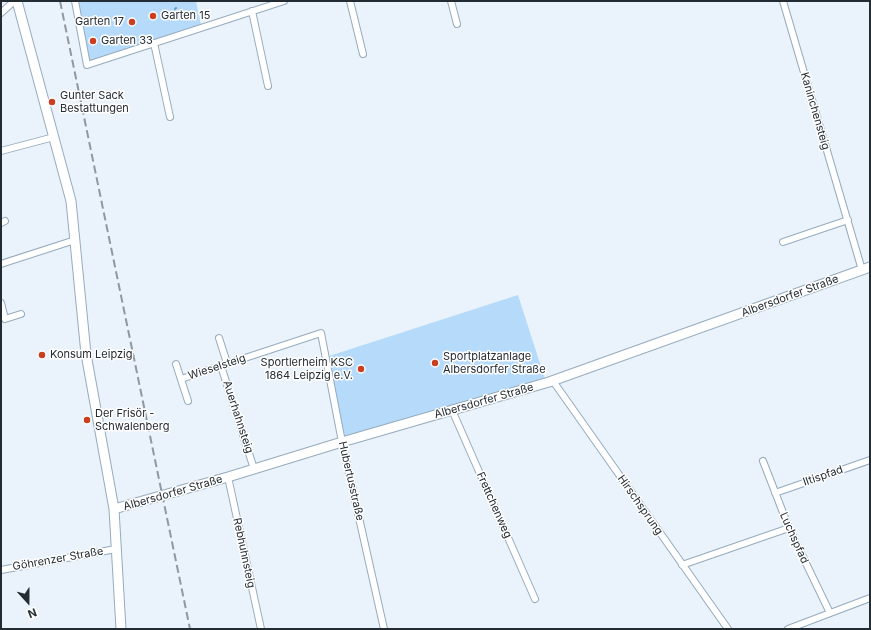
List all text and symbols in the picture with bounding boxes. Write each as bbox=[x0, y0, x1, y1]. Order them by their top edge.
place label: Garten 15 bbox=[161, 9, 210, 23]
marker: Garten 15 bbox=[148, 11, 158, 21]
place label: Garten 17 bbox=[75, 15, 124, 29]
marker: Garten 17 bbox=[127, 17, 137, 27]
place label: Garten 33 bbox=[101, 34, 153, 48]
marker: Garten 33 bbox=[88, 36, 98, 46]
street label: Kaninchensteig bbox=[798, 71, 832, 151]
place label: Gunter Sack Bestattungen bbox=[60, 89, 129, 115]
marker: Gunter Sack Bestattungen bbox=[47, 97, 57, 107]
street label: Albersdorfer Straße bbox=[740, 272, 840, 320]
place label: Konsum Leipzig bbox=[50, 348, 132, 362]
marker: Konsum Leipzig bbox=[37, 350, 47, 360]
place label: Sportplatzanlage Albersdorfer Straße bbox=[443, 350, 546, 376]
street label: Wieselsteig bbox=[186, 351, 248, 383]
place label: Sportlerheim KSC 1864 Leipzig e.V. bbox=[261, 356, 353, 382]
marker: Sportplatzanlage Albersdorfer Straße bbox=[430, 358, 440, 368]
marker: Sportlerheim KSC 1864 Leipzig e.V. bbox=[356, 364, 366, 374]
street label: Auerhahnsteig bbox=[220, 379, 256, 455]
street label: Albersdorfer Straße bbox=[433, 381, 535, 421]
place label: Der Frisör - Schwalenberg bbox=[95, 407, 169, 433]
marker: Der Frisör - Schwalenberg bbox=[82, 415, 92, 425]
street label: Hubertusstraße bbox=[335, 440, 367, 522]
street label: Iltispfad bbox=[801, 463, 845, 489]
street label: Frettchenweg bbox=[474, 470, 514, 540]
street label: Albersdorfer Straße bbox=[122, 473, 224, 513]
street label: Hirschsprung bbox=[615, 473, 665, 537]
street label: Luchspfad bbox=[777, 510, 811, 566]
street label: Rebhuhnsteig bbox=[230, 517, 258, 589]
street label: Göhrenzer Straße bbox=[12, 545, 104, 573]
north arrow bbox=[8, 582, 48, 622]
text: N bbox=[26, 605, 39, 621]

